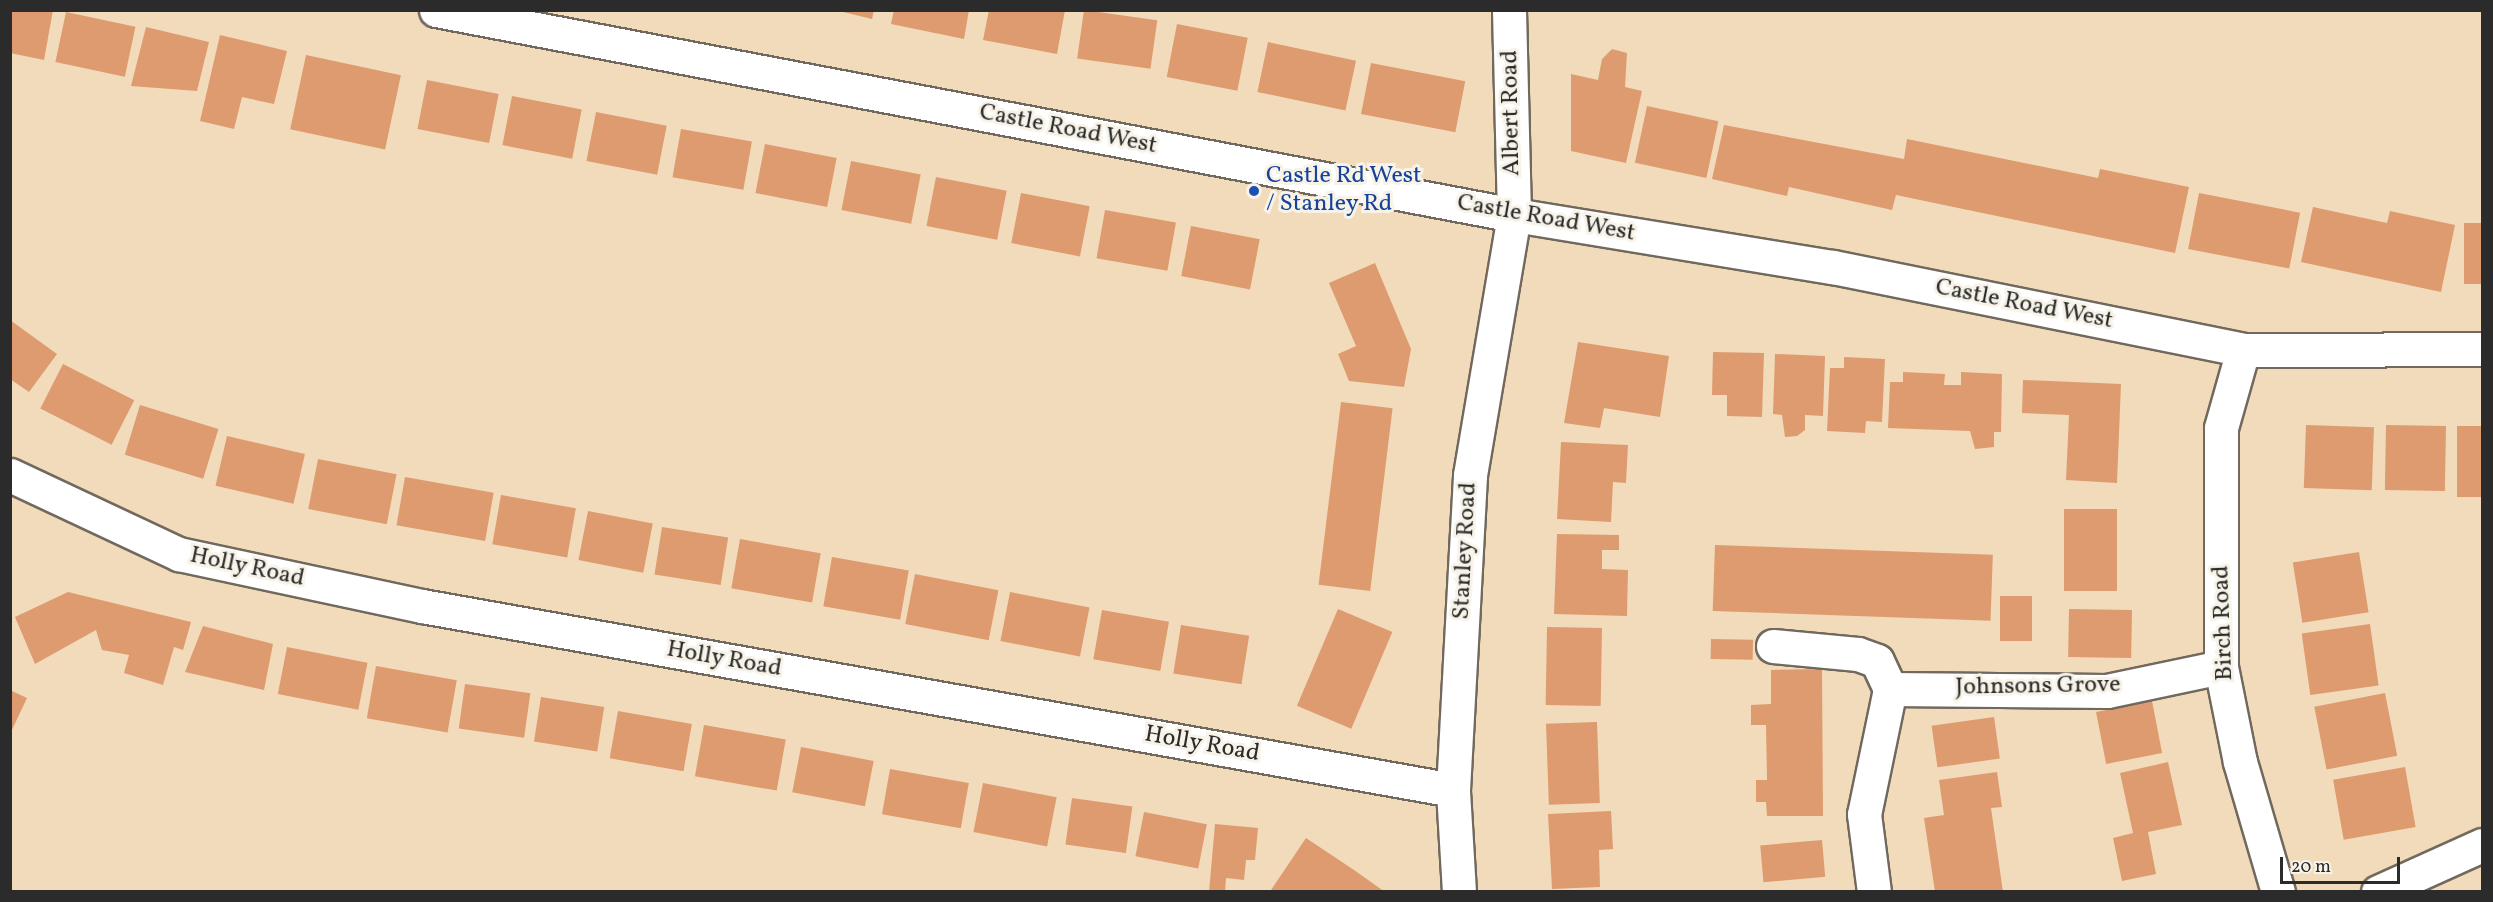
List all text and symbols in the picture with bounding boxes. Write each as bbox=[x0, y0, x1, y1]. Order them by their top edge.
street label: Albert Road bbox=[1497, 50, 1527, 176]
street label: Castle Road West bbox=[976, 99, 1160, 161]
place label: Castle Rd West / Stanley Rd bbox=[1266, 163, 1422, 219]
marker: Castle Rd West / Stanley Rd bbox=[1247, 184, 1261, 198]
street label: Castle Road West bbox=[1454, 189, 1638, 249]
street label: Castle Road West bbox=[1932, 274, 2116, 336]
street label: Stanley Road bbox=[1448, 481, 1484, 621]
street label: Holly Road bbox=[187, 542, 307, 594]
street label: Birch Road bbox=[2208, 565, 2240, 681]
street label: Holly Road bbox=[664, 636, 784, 684]
street label: Johnsons Grove bbox=[1955, 671, 2121, 703]
street label: Holly Road bbox=[1142, 721, 1262, 769]
scale bar bbox=[2283, 845, 2403, 883]
text: 20 m bbox=[2291, 855, 2331, 880]

